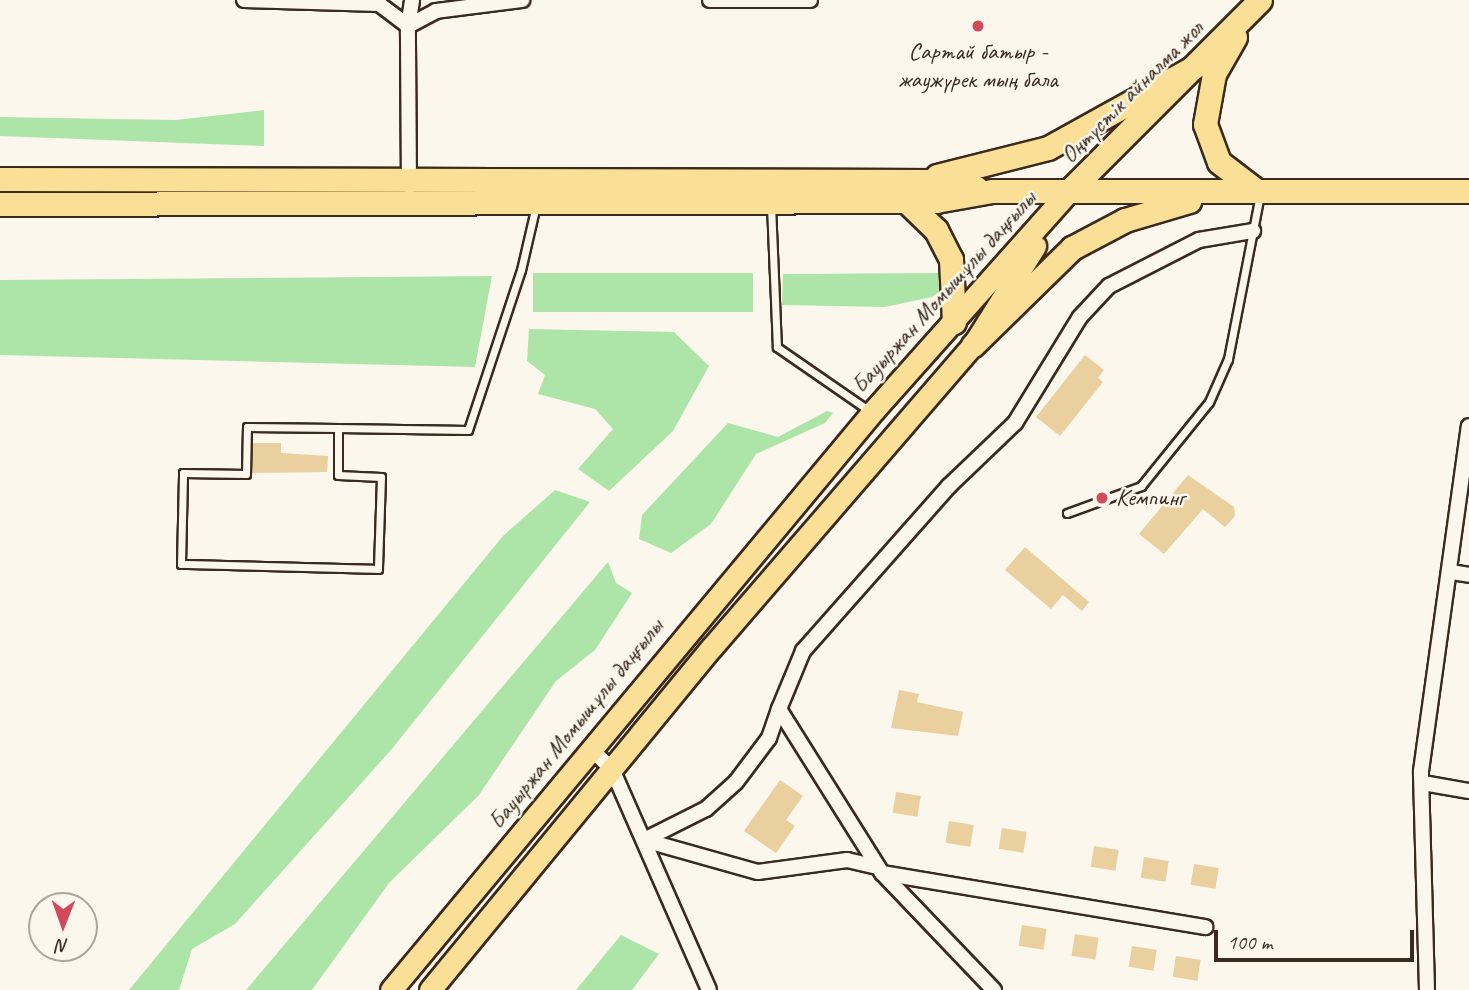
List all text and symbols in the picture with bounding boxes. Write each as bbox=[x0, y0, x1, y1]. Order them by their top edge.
street label: Оңтүстік айналма жол bbox=[1055, 15, 1209, 169]
marker: Сартай батыр - жаужүрек мың бала bbox=[970, 18, 986, 34]
place label: Сартай батыр - жаужүрек мың бала bbox=[898, 38, 1058, 94]
street label: Бауыржан Момышұлы даңғылы bbox=[845, 185, 1043, 399]
place label: Кемпинг bbox=[1116, 484, 1185, 512]
marker: Кемпинг bbox=[1094, 490, 1110, 506]
street label: Бауыржан Момышұлы даңғылы bbox=[482, 613, 670, 835]
north arrow bbox=[28, 892, 98, 962]
scale bar bbox=[1217, 916, 1416, 960]
text: 100 m bbox=[1227, 929, 1272, 955]
text: N bbox=[57, 934, 69, 958]

